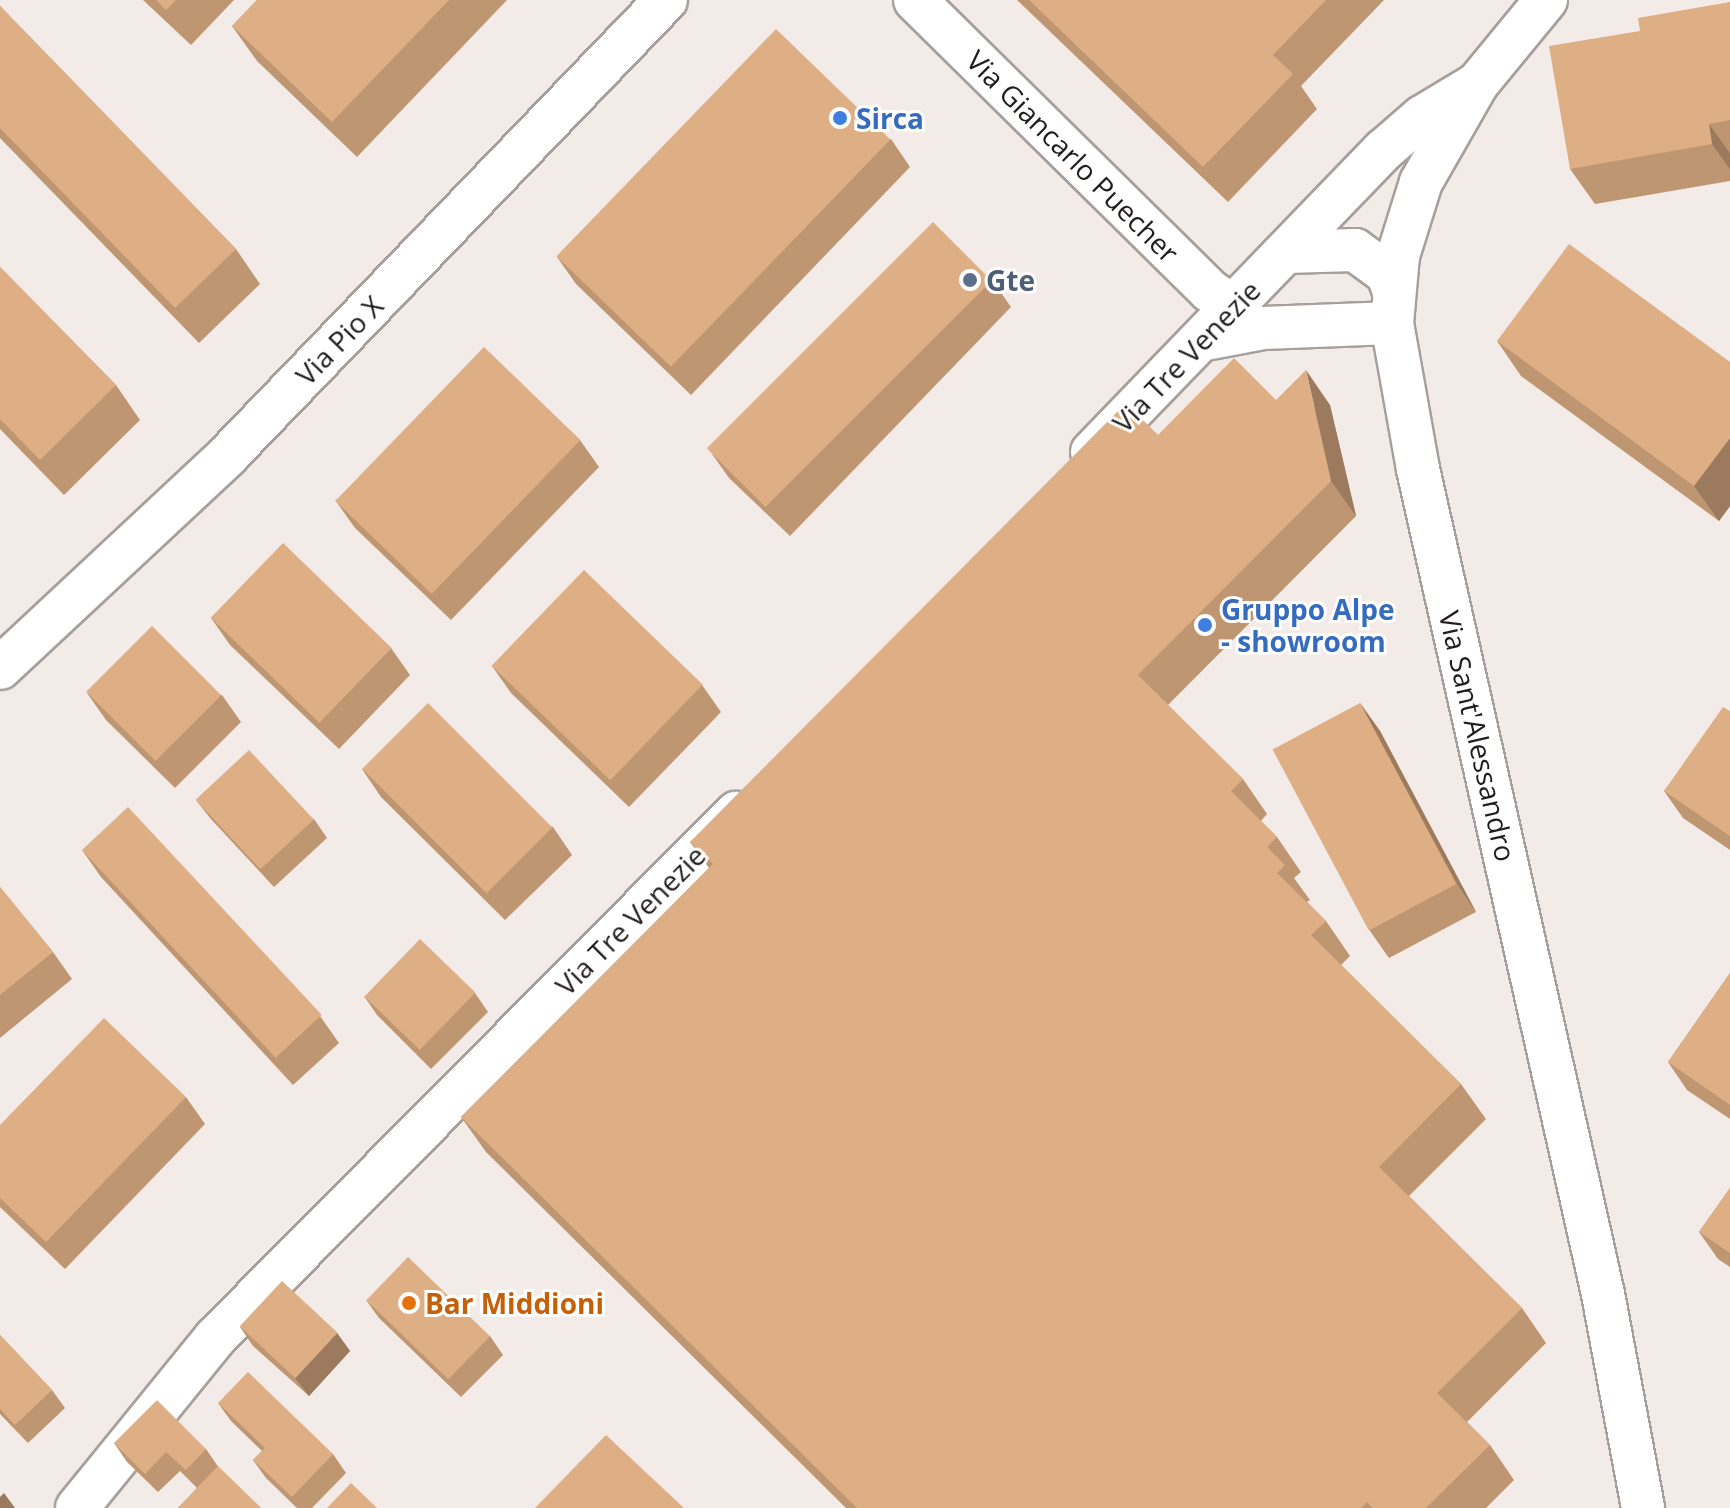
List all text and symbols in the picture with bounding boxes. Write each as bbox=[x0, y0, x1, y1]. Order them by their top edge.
street label: Via Giancarlo Puecher bbox=[960, 43, 1186, 269]
place label: Sirca bbox=[856, 101, 924, 135]
marker: Sirca bbox=[831, 109, 849, 127]
place label: Gte bbox=[986, 263, 1035, 297]
marker: Gte bbox=[961, 271, 979, 289]
street label: Via Tre Venezie bbox=[1105, 273, 1267, 439]
street label: Via Pio X bbox=[288, 288, 390, 392]
place label: Gruppo Alpe - showroom bbox=[1221, 592, 1395, 658]
street label: Via Sant'Alessandro bbox=[1433, 607, 1523, 865]
marker: Gruppo Alpe - showroom bbox=[1196, 616, 1214, 634]
street label: Via Tre Venezie bbox=[548, 838, 712, 1002]
place label: Bar Middioni bbox=[425, 1286, 604, 1320]
marker: Bar Middioni bbox=[400, 1294, 418, 1312]

